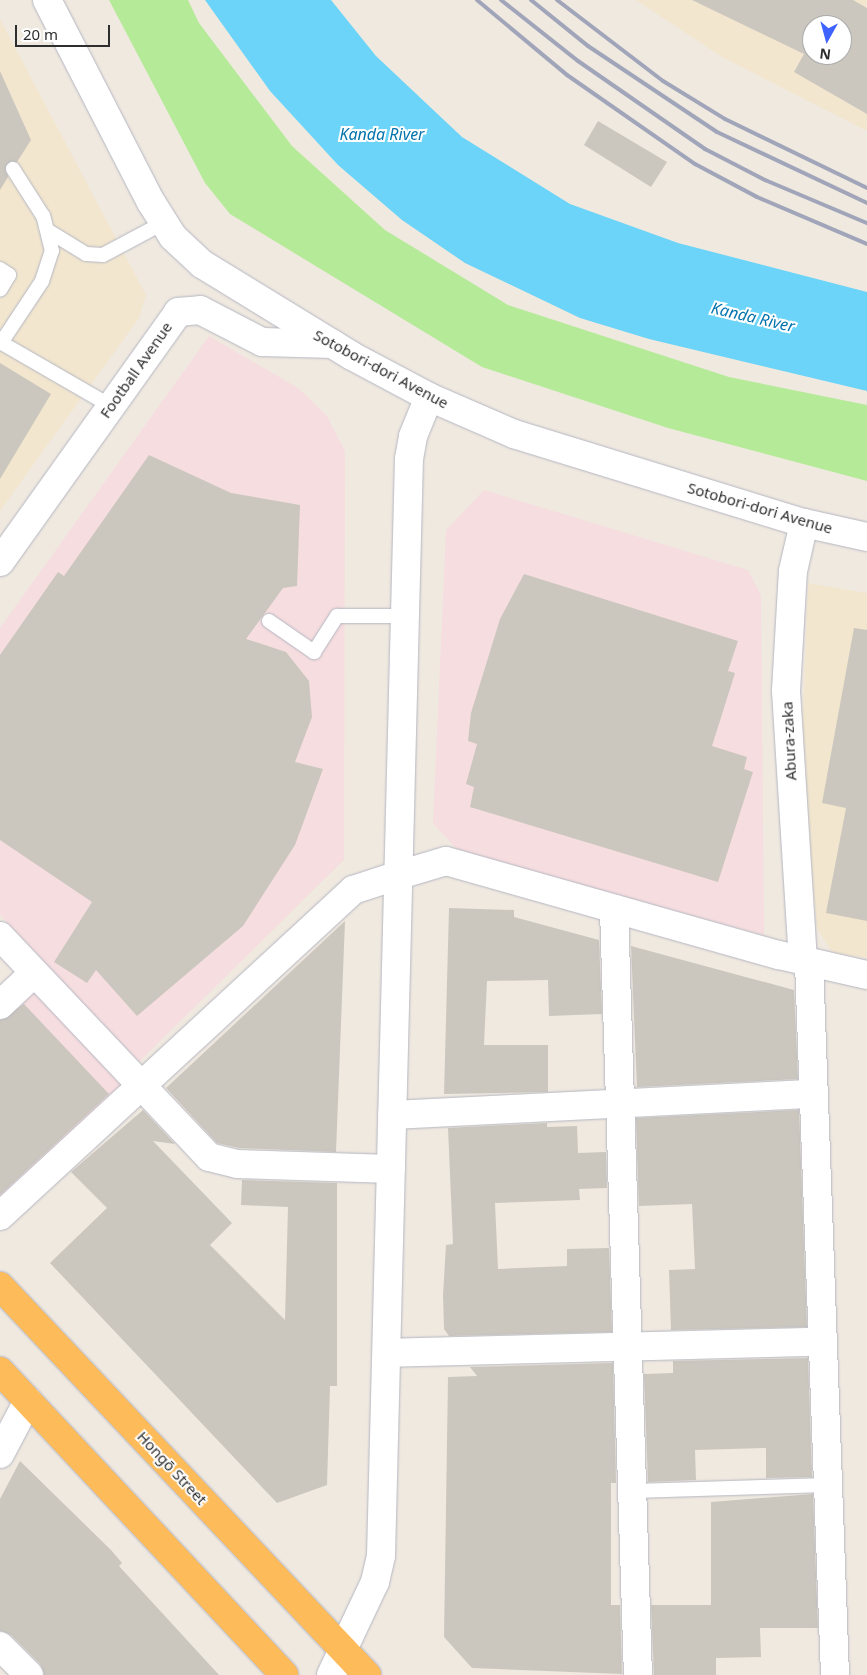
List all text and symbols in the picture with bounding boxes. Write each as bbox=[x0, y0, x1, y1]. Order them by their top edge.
scale bar bbox=[18, 15, 112, 47]
north arrow bbox=[802, 15, 852, 65]
text: 20 m bbox=[23, 24, 58, 44]
text: N bbox=[818, 44, 832, 65]
water label: Kanda River bbox=[340, 124, 424, 144]
water label: Kanda River bbox=[709, 298, 797, 336]
street label: Football Avenue bbox=[96, 318, 176, 422]
street label: Sotobori-dori Avenue bbox=[311, 326, 451, 412]
street label: Sotobori-dori Avenue bbox=[685, 479, 835, 537]
street label: Abura-zaka bbox=[778, 701, 800, 781]
street label: Hongō Street bbox=[134, 1428, 210, 1508]

